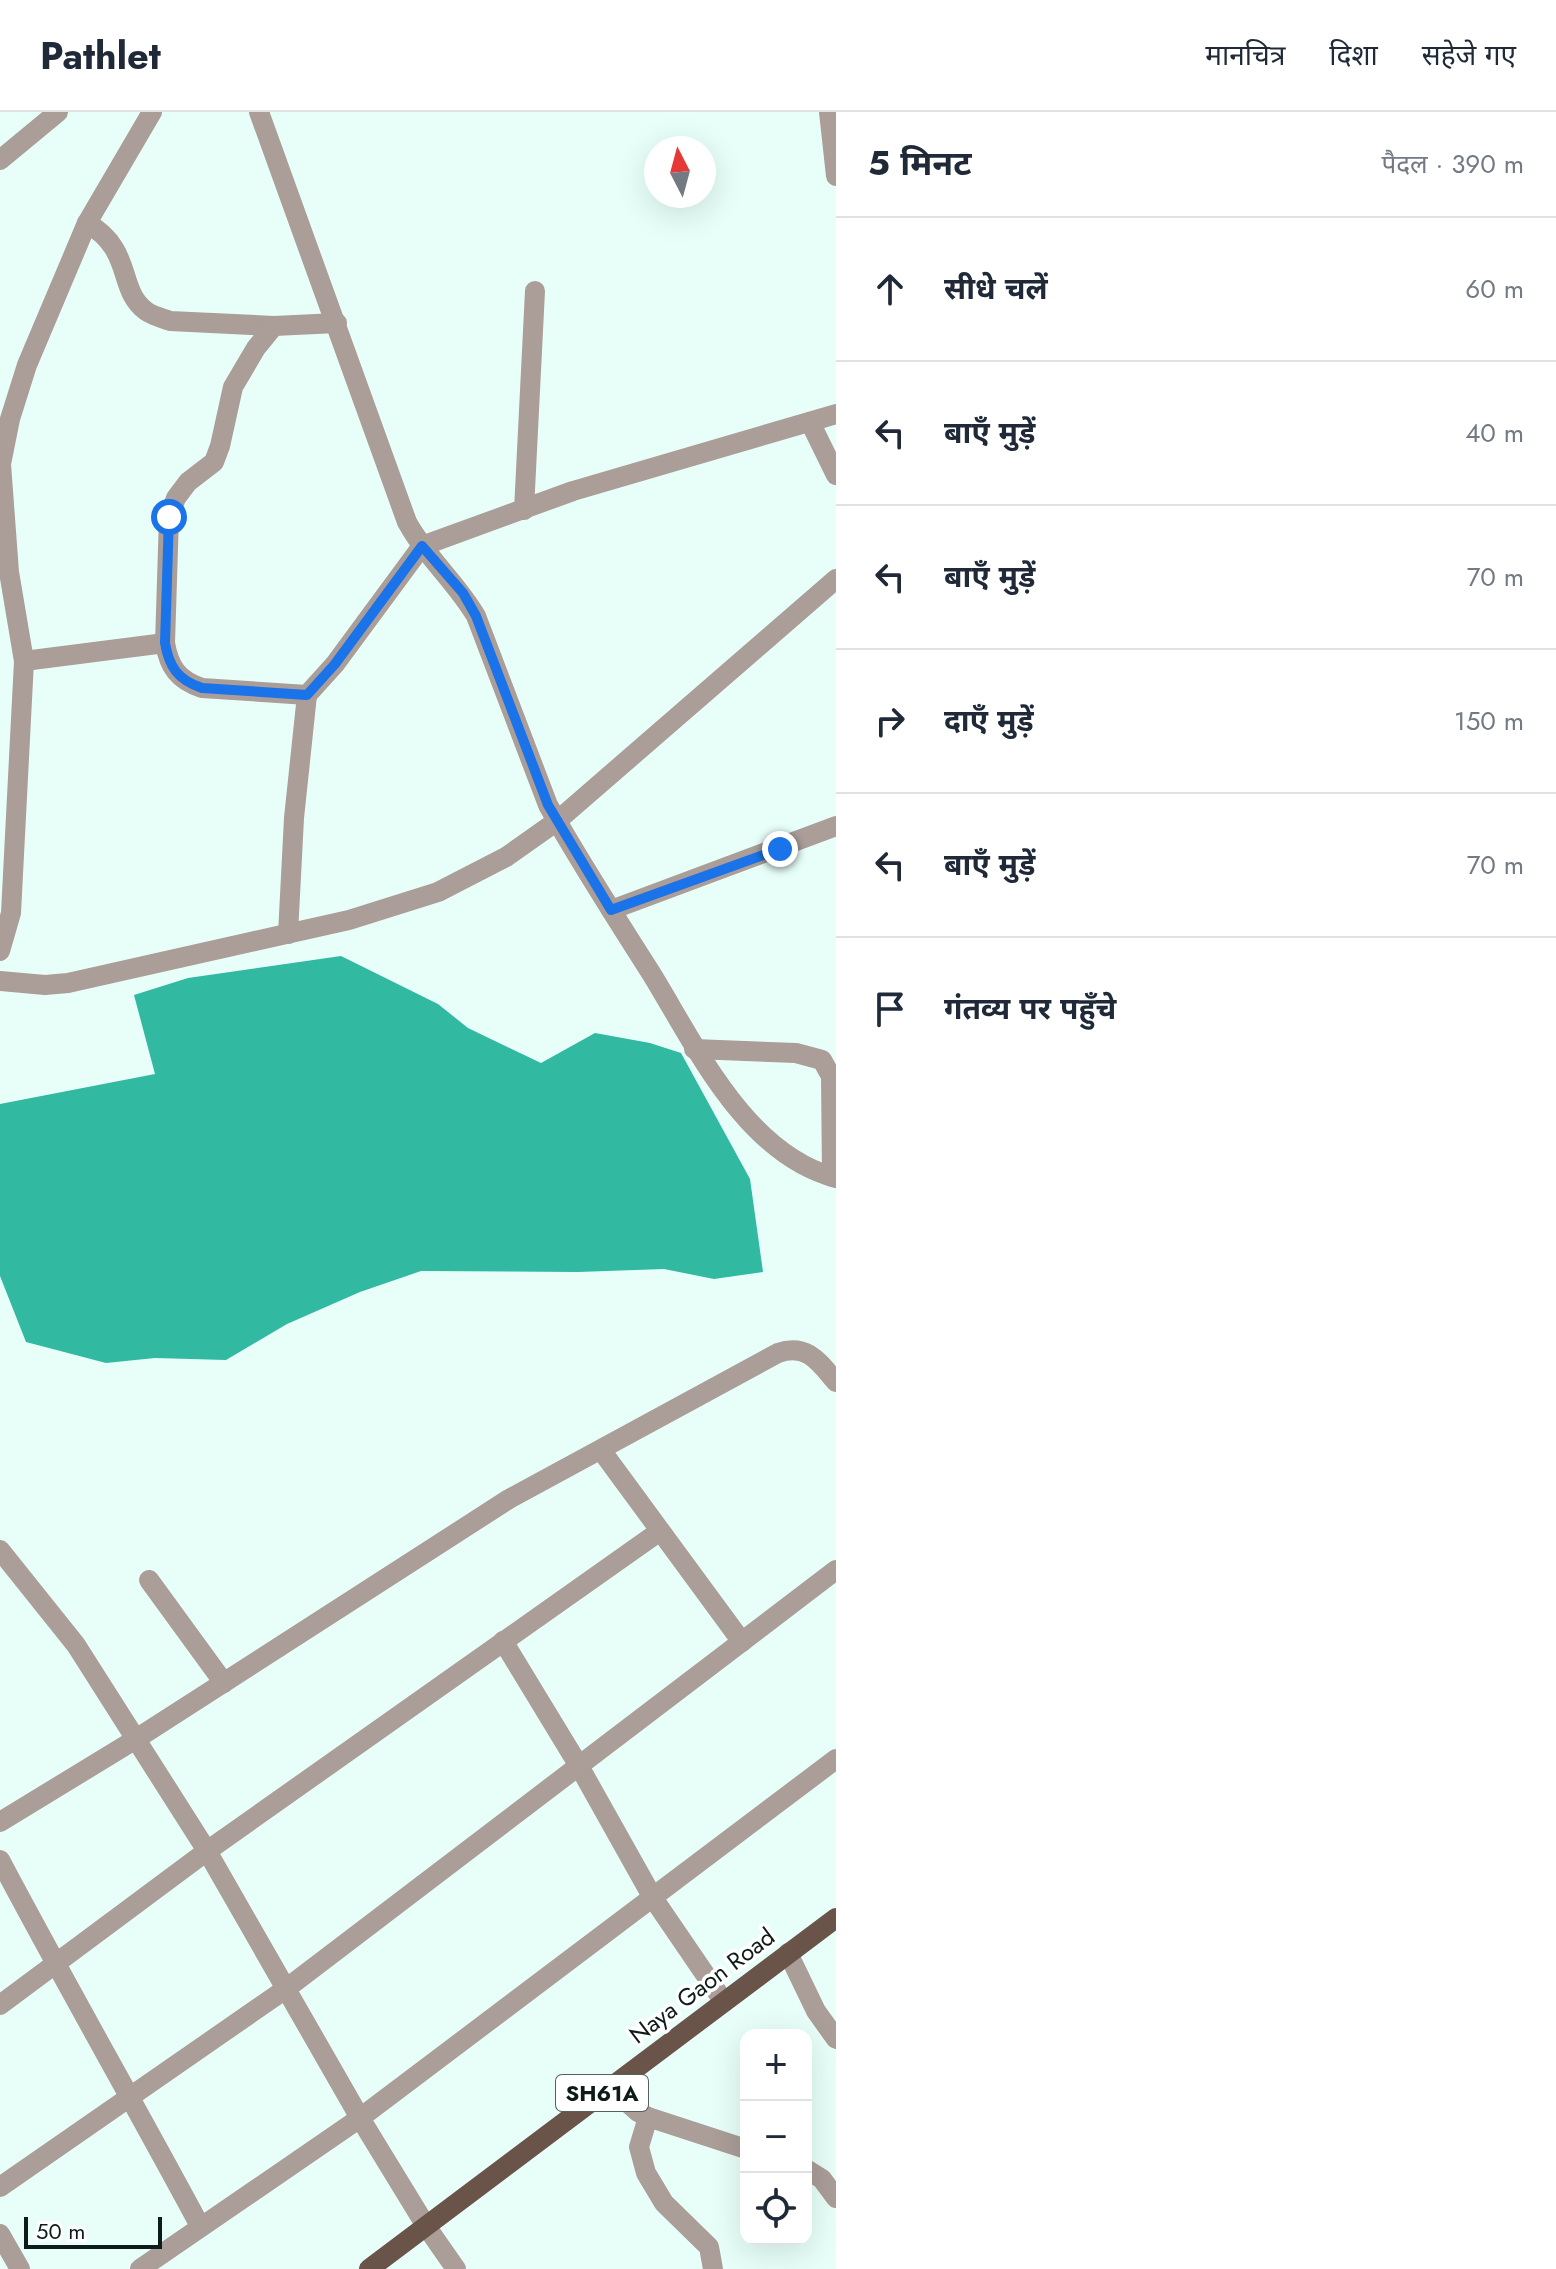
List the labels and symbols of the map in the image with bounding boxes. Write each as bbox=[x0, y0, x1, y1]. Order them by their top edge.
north arrow bbox=[644, 136, 716, 208]
route start bbox=[151, 499, 187, 535]
route end bbox=[762, 831, 798, 867]
street label: Naya Gaon Road bbox=[622, 1919, 782, 2052]
road number: SH61A bbox=[556, 2075, 648, 2111]
scale bar bbox=[24, 2213, 162, 2249]

